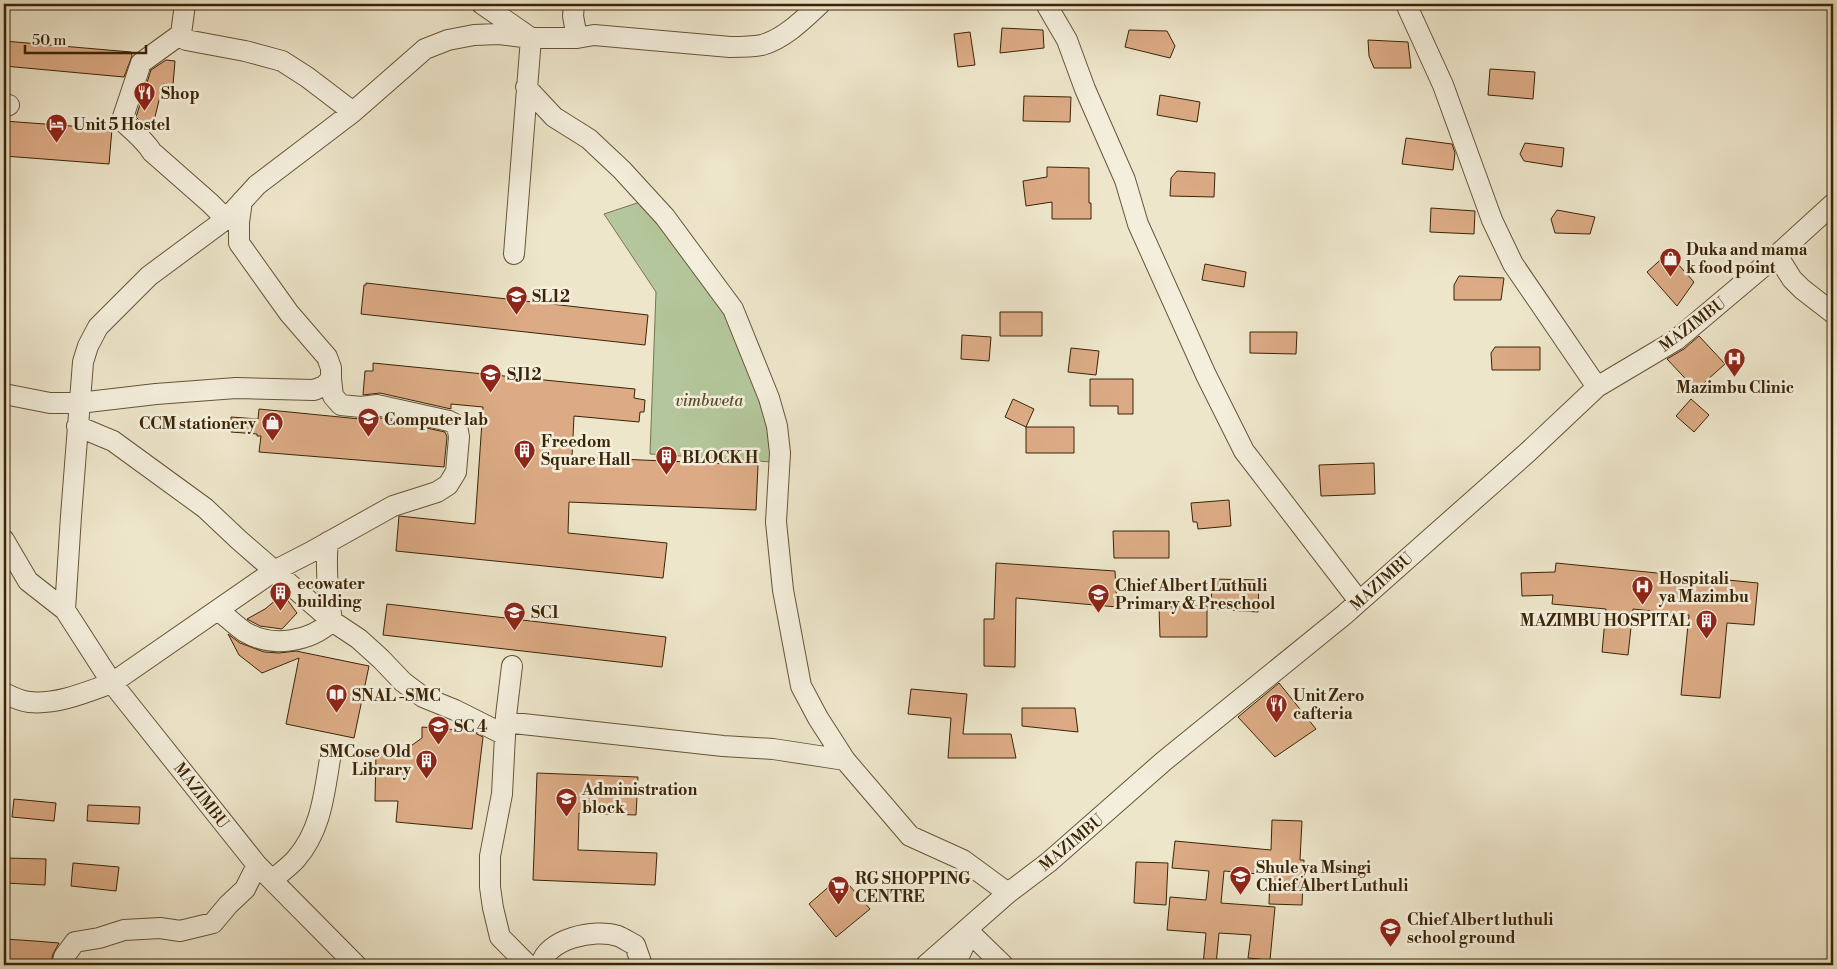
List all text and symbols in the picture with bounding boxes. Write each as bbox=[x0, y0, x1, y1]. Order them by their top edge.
scale bar bbox=[25, 22, 146, 54]
text: 50 m bbox=[32, 31, 66, 50]
restaurant icon: Shop bbox=[133, 81, 157, 112]
place label: Shop bbox=[161, 84, 200, 104]
hotel icon: Unit 5 Hostel bbox=[45, 112, 69, 143]
place label: Unit 5 Hostel bbox=[73, 115, 171, 135]
place label: Duka and mama k food point bbox=[1686, 240, 1808, 278]
shop icon: Duka and mama k food point bbox=[1658, 246, 1682, 277]
school or university icon: SL12 bbox=[504, 284, 528, 315]
place label: SL12 bbox=[532, 287, 570, 307]
street label: MAZIMBU bbox=[1655, 293, 1730, 356]
hospital icon: Mazimbu Clinic bbox=[1723, 346, 1747, 377]
school or university icon: SJ12 bbox=[479, 362, 503, 393]
place label: SJ12 bbox=[507, 365, 542, 385]
place label: Mazimbu Clinic bbox=[1676, 378, 1794, 398]
park label: vimbweta bbox=[675, 391, 743, 411]
school or university icon: Computer lab bbox=[356, 407, 380, 438]
place label: Computer lab bbox=[384, 410, 488, 430]
shop icon: CCM stationery bbox=[260, 411, 284, 442]
place label: CCM stationery bbox=[139, 414, 257, 434]
place label: Freedom Square Hall bbox=[541, 432, 631, 470]
building icon: Freedom Square Hall bbox=[513, 438, 537, 469]
building icon: BLOCK H bbox=[654, 445, 678, 476]
place label: BLOCK H bbox=[682, 448, 758, 468]
street label: MAZIMBU bbox=[1346, 548, 1418, 615]
place label: Hospitali ya Mazimbu bbox=[1658, 569, 1749, 607]
place label: ecowater building bbox=[297, 574, 365, 612]
hospital icon: Hospitali ya Mazimbu bbox=[1631, 575, 1655, 606]
place label: Chief Albert Luthuli Primary & Preschool bbox=[1115, 576, 1276, 614]
building icon: ecowater building bbox=[269, 580, 293, 611]
school or university icon: Chief Albert Luthuli Primary & Preschool bbox=[1087, 582, 1111, 613]
school or university icon: SC1 bbox=[503, 600, 527, 631]
place label: SC1 bbox=[531, 603, 559, 623]
building icon: MAZIMBU HOSPITAL bbox=[1694, 608, 1718, 639]
place label: MAZIMBU HOSPITAL bbox=[1520, 611, 1690, 631]
library icon: SNAL -SMC bbox=[324, 683, 348, 714]
place label: SNAL -SMC bbox=[352, 686, 441, 706]
place label: Unit Zero cafteria bbox=[1293, 686, 1364, 724]
restaurant icon: Unit Zero cafteria bbox=[1265, 692, 1289, 723]
school or university icon: SC 4 bbox=[426, 714, 450, 745]
place label: SC 4 bbox=[454, 717, 488, 737]
place label: SMCose Old Library bbox=[320, 742, 412, 780]
building icon: SMCose Old Library bbox=[415, 748, 439, 779]
street label: MAZIMBU bbox=[169, 759, 233, 833]
place label: Administration block bbox=[581, 780, 697, 818]
school or university icon: Administration block bbox=[554, 786, 578, 817]
street label: MAZIMBU bbox=[1035, 810, 1108, 876]
place label: Shule ya Msingi Chief Albert Luthuli bbox=[1256, 858, 1408, 896]
school or university icon: Shule ya Msingi Chief Albert Luthuli bbox=[1228, 864, 1252, 895]
place label: RG SHOPPING CENTRE bbox=[855, 869, 971, 907]
supermarket icon: RG SHOPPING CENTRE bbox=[827, 875, 851, 906]
place label: Chief Albert luthuli school ground bbox=[1407, 910, 1553, 948]
school or university icon: Chief Albert luthuli school ground bbox=[1379, 916, 1403, 947]

